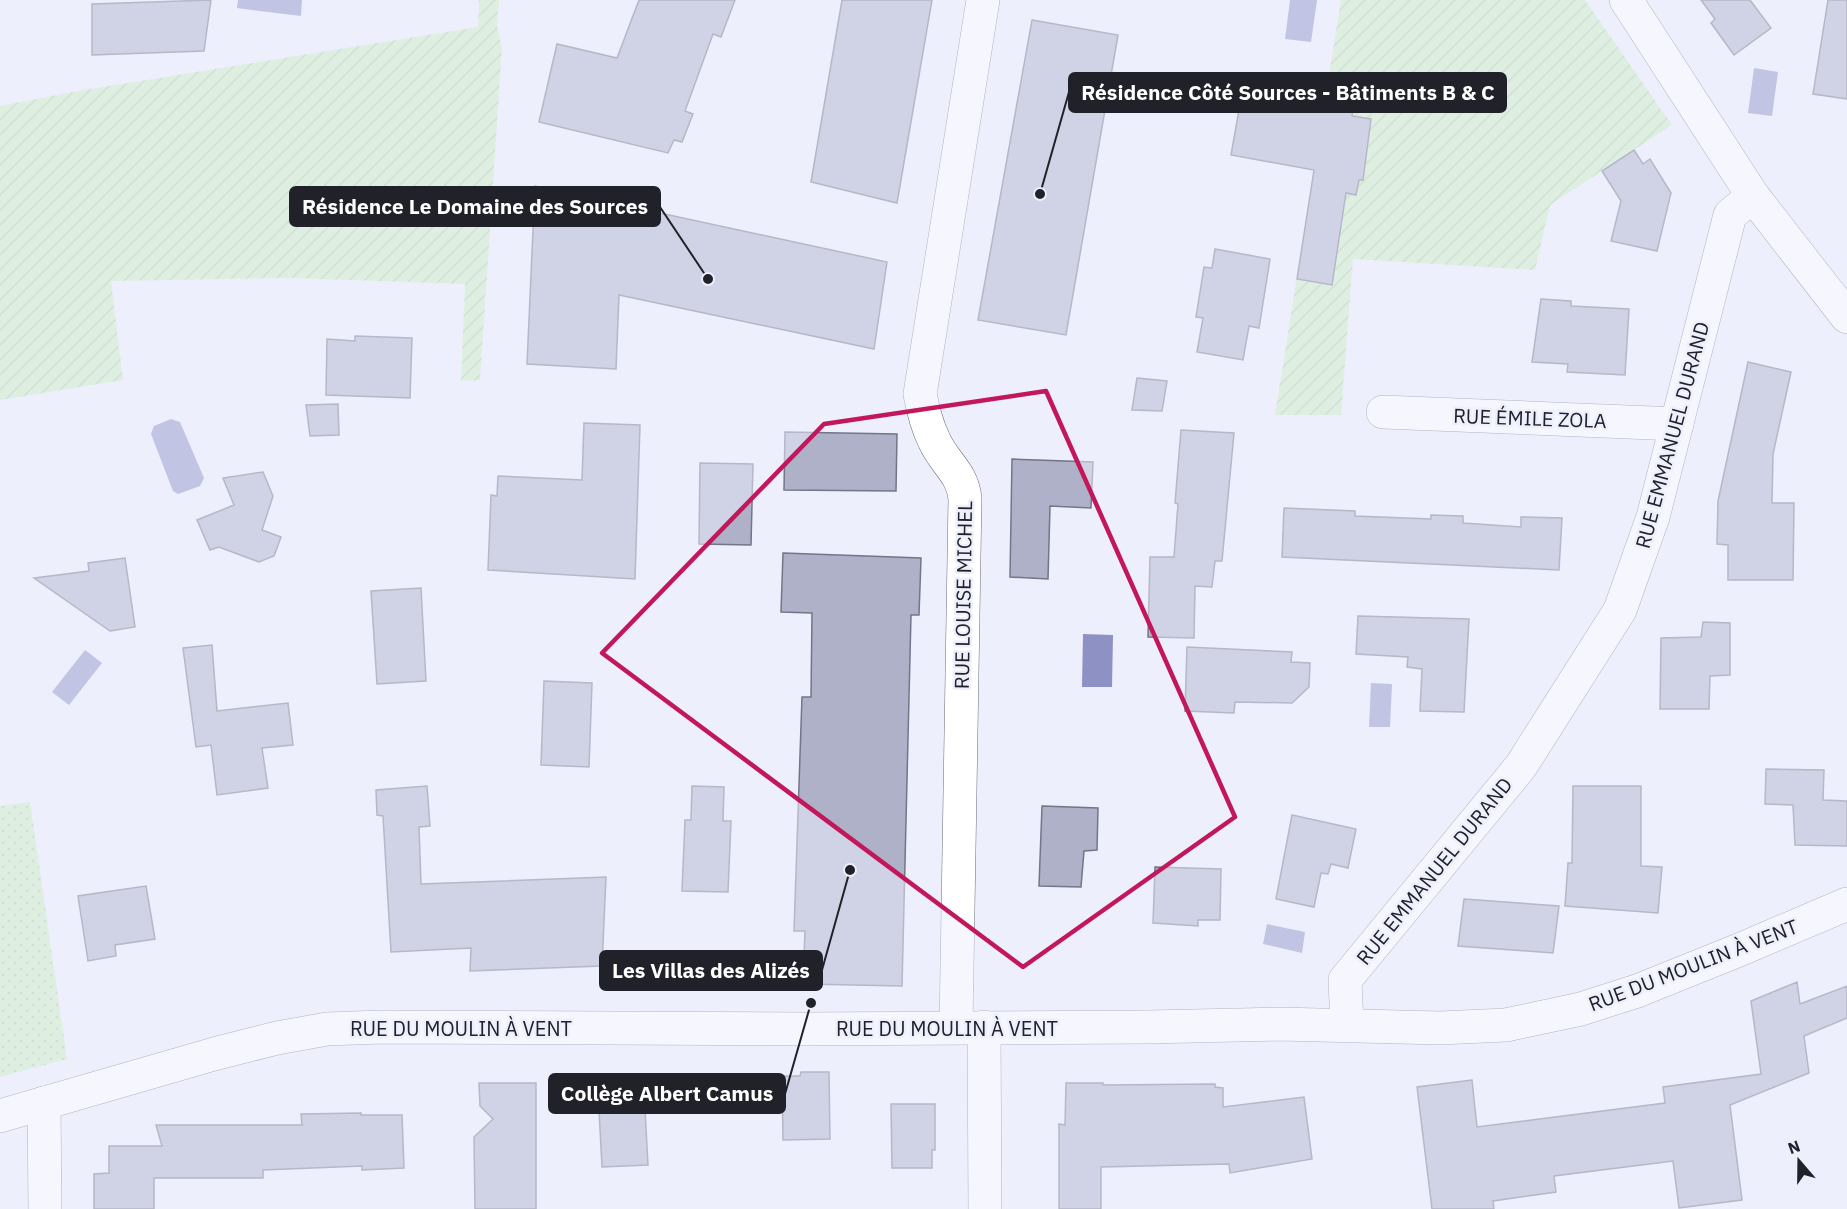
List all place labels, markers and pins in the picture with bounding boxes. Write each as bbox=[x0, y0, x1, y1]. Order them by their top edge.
callout: Résidence Côté Sources - Bâtiments B & C bbox=[1069, 73, 1506, 112]
callout: Résidence Le Domaine des Sources bbox=[290, 187, 660, 226]
callout: Les Villas des Alizés bbox=[600, 951, 822, 990]
callout: Collège Albert Camus bbox=[549, 1074, 785, 1113]

